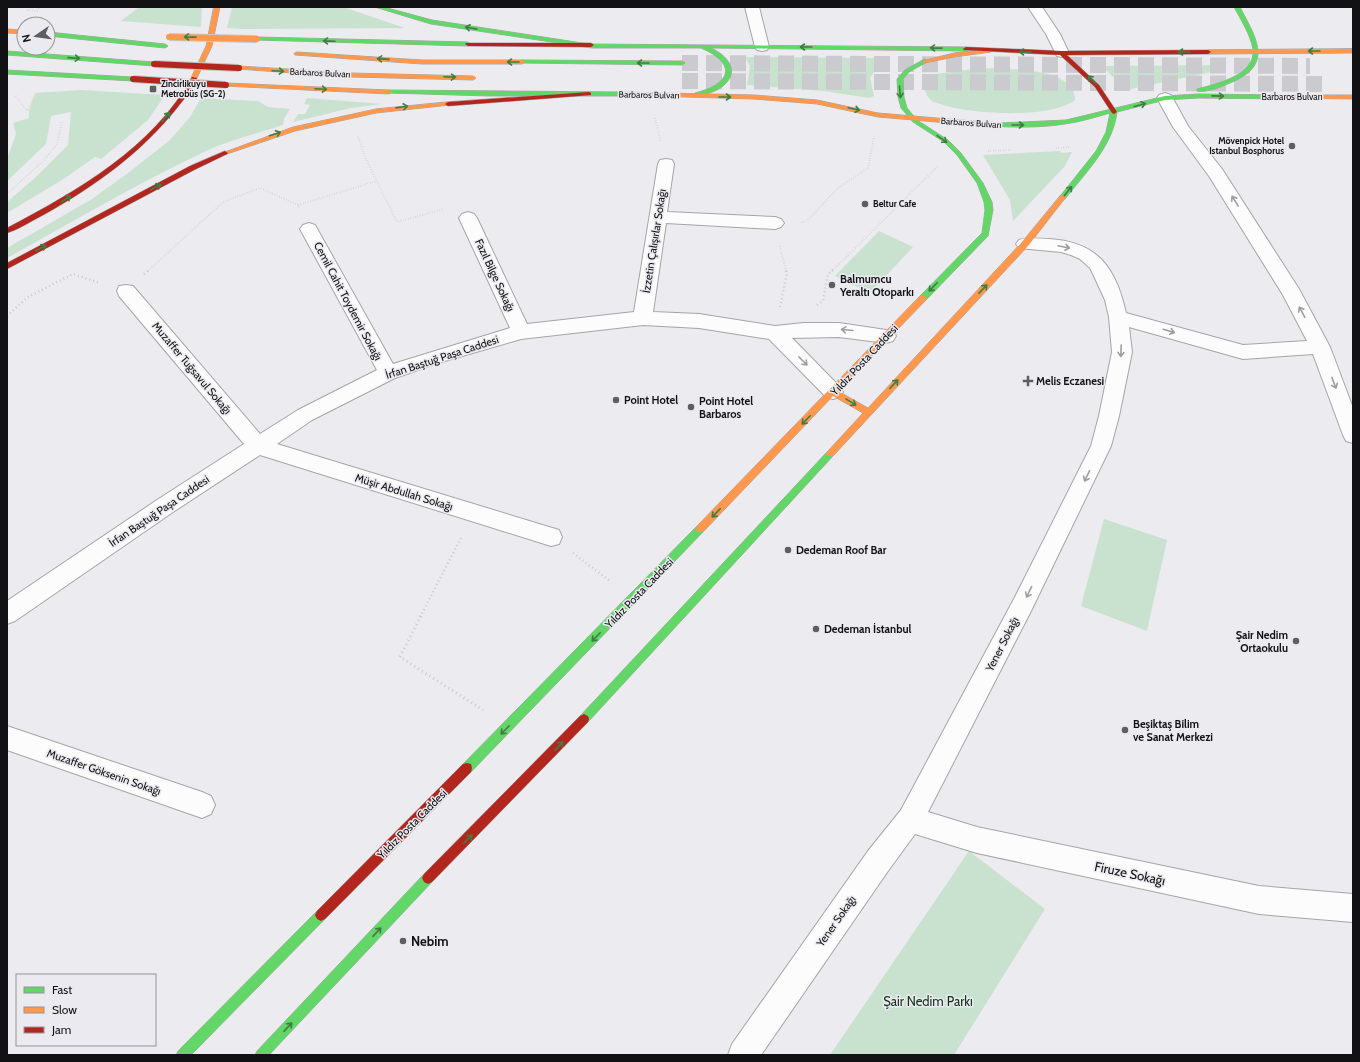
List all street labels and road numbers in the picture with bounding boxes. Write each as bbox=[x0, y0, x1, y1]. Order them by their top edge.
street label: Barbaros Bulvarı bbox=[289, 65, 351, 80]
street label: Barbaros Bulvarı bbox=[618, 88, 680, 101]
street label: Barbaros Bulvarı bbox=[1262, 91, 1323, 102]
street label: Barbaros Bulvarı bbox=[940, 115, 1002, 130]
street label: İzzetin Çalışırlar Sokağı bbox=[639, 188, 669, 294]
street label: Fazıl Bilge Sokağı bbox=[472, 236, 518, 314]
street label: Cemil Cahit Toydemir Sokağı bbox=[311, 239, 385, 363]
street label: Muzaffer Tuğsavul Sokağı bbox=[149, 319, 235, 417]
street label: Yıldız Posta Caddesi bbox=[827, 321, 901, 399]
street label: İrfan Baştuğ Paşa Caddesi bbox=[384, 332, 500, 382]
street label: Müşir Abdullah Sokağı bbox=[353, 470, 455, 514]
street label: İrfan Baştuğ Paşa Caddesi bbox=[106, 472, 212, 550]
street label: Yıldız Posta Caddesi bbox=[601, 555, 676, 632]
street label: Yener Sokağı bbox=[982, 614, 1022, 674]
street label: Muzaffer Göksenin Sokağı bbox=[45, 746, 163, 798]
street label: Yıldız Posta Caddesi bbox=[374, 786, 450, 862]
street label: Firuze Sokağı bbox=[1093, 858, 1167, 888]
street label: Yener Sokağı bbox=[813, 893, 859, 950]

